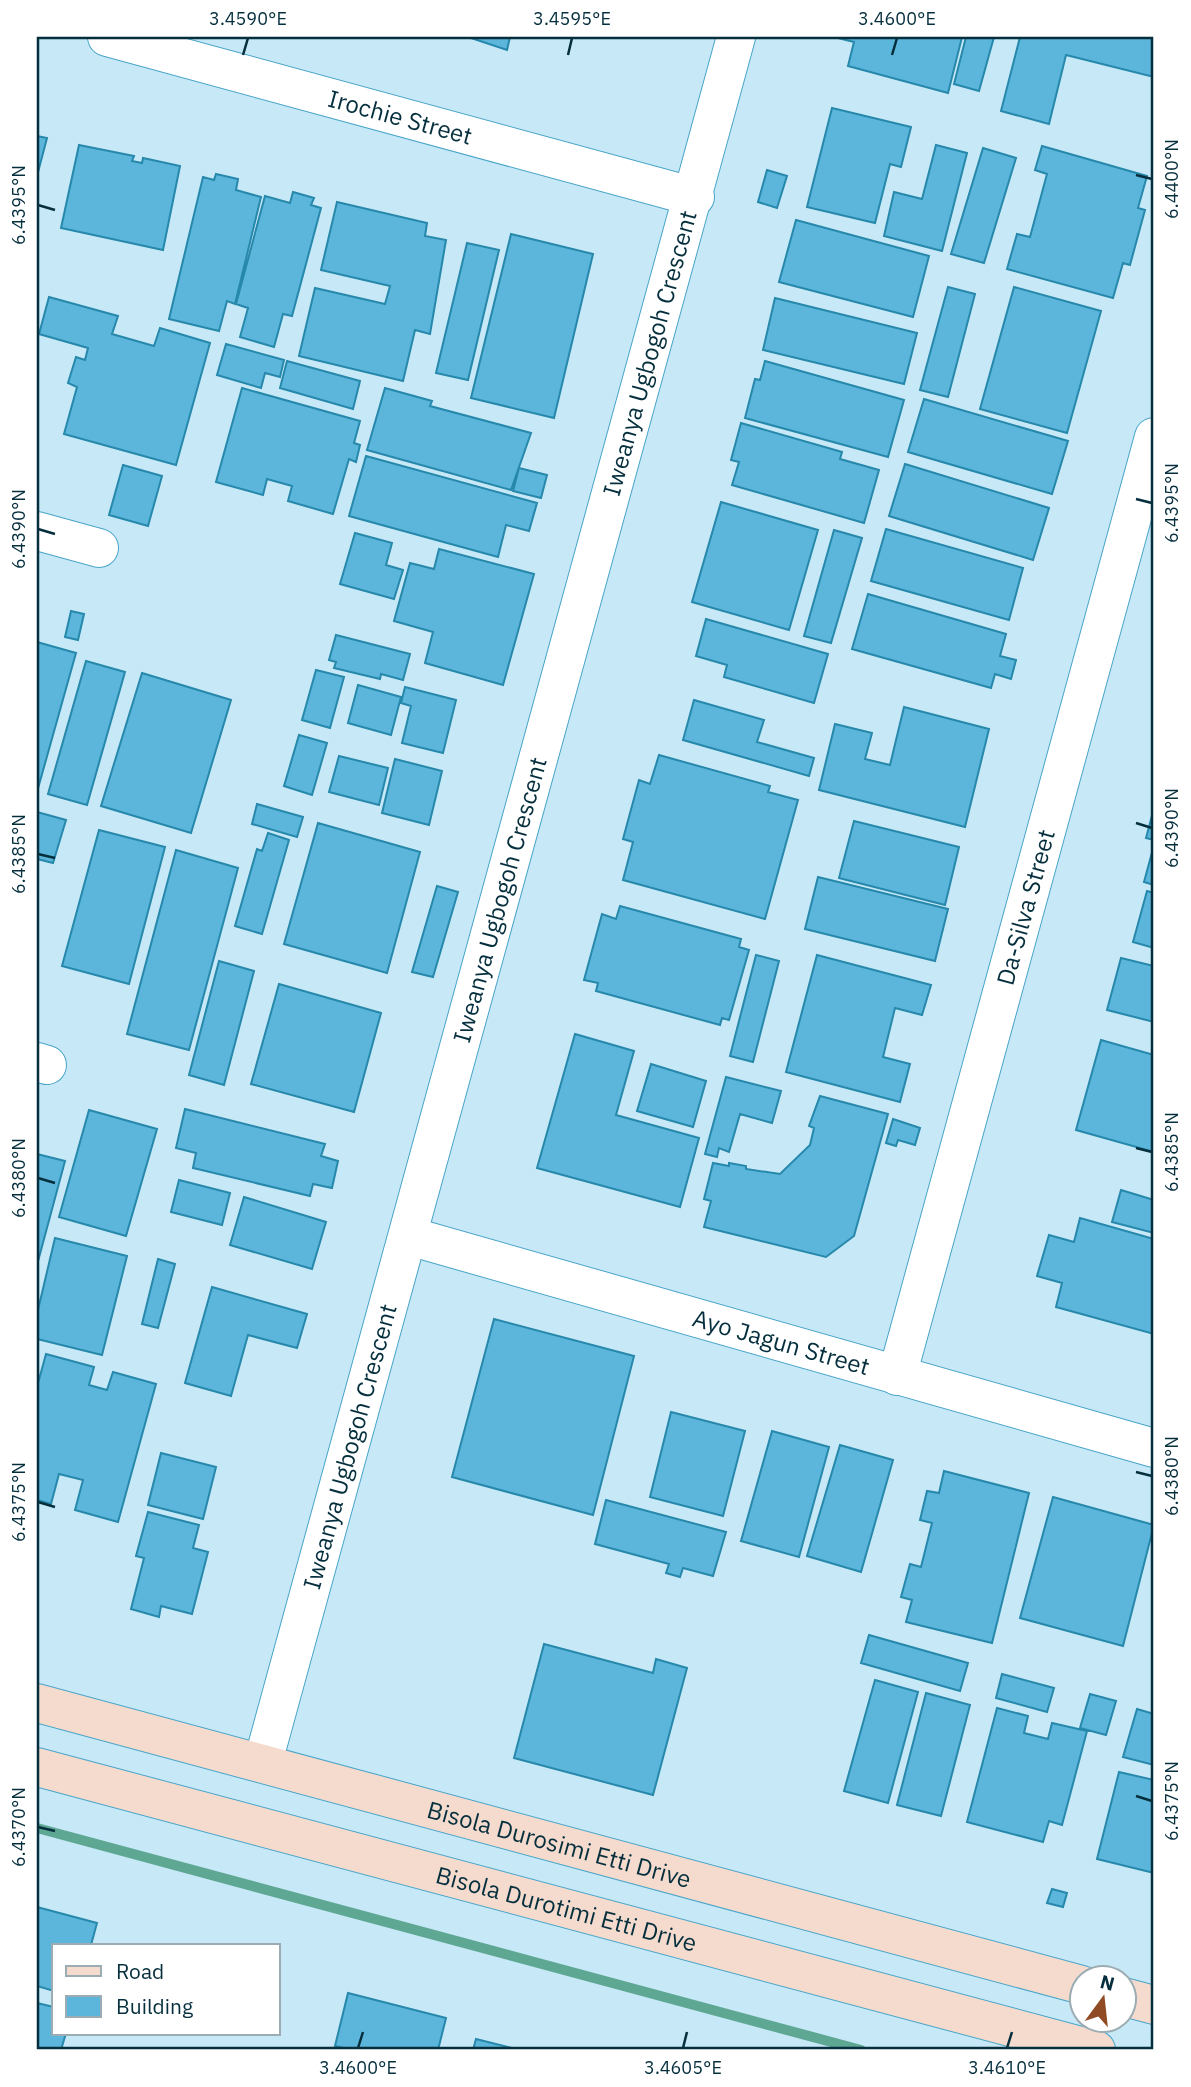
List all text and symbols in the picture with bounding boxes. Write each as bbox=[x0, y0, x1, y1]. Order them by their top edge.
text: 3.4590°E bbox=[209, 7, 287, 30]
text: 3.4595°E bbox=[533, 7, 611, 30]
text: 3.4600°E bbox=[858, 7, 936, 30]
street label: Irochie Street bbox=[325, 82, 476, 152]
text: 6.4400°N bbox=[1160, 139, 1183, 219]
text: 6.4395°N bbox=[7, 165, 30, 245]
street label: Iweanya Ugbogoh Crescent bbox=[595, 207, 704, 499]
text: 6.4395°N bbox=[1160, 463, 1183, 543]
text: 6.4390°N bbox=[7, 489, 30, 569]
street label: Iweanya Ugbogoh Crescent bbox=[445, 754, 554, 1046]
text: 6.4390°N bbox=[1160, 788, 1183, 868]
text: 6.4385°N bbox=[7, 814, 30, 894]
street label: Da-Silva Street bbox=[989, 826, 1062, 989]
text: 6.4385°N bbox=[1160, 1112, 1183, 1192]
text: 6.4380°N bbox=[7, 1138, 30, 1218]
street label: Iweanya Ugbogoh Crescent bbox=[295, 1300, 404, 1593]
street label: Ayo Jagun Street bbox=[689, 1302, 873, 1382]
text: 6.4380°N bbox=[1160, 1436, 1183, 1516]
text: 6.4375°N bbox=[7, 1462, 30, 1542]
text: 6.4375°N bbox=[1160, 1761, 1183, 1841]
text: 6.4370°N bbox=[7, 1787, 30, 1867]
street label: Bisola Durosimi Etti Drive bbox=[424, 1793, 695, 1895]
street label: Bisola Durotimi Etti Drive bbox=[432, 1858, 700, 1959]
legend bbox=[52, 1944, 280, 2035]
text: Road bbox=[116, 1957, 164, 1985]
north arrow bbox=[1068, 1965, 1138, 2035]
text: N bbox=[1098, 1969, 1117, 1996]
text: Building bbox=[116, 1992, 193, 2020]
text: 3.4600°E bbox=[319, 2056, 397, 2079]
text: 3.4605°E bbox=[644, 2056, 722, 2079]
text: 3.4610°E bbox=[968, 2056, 1046, 2079]

